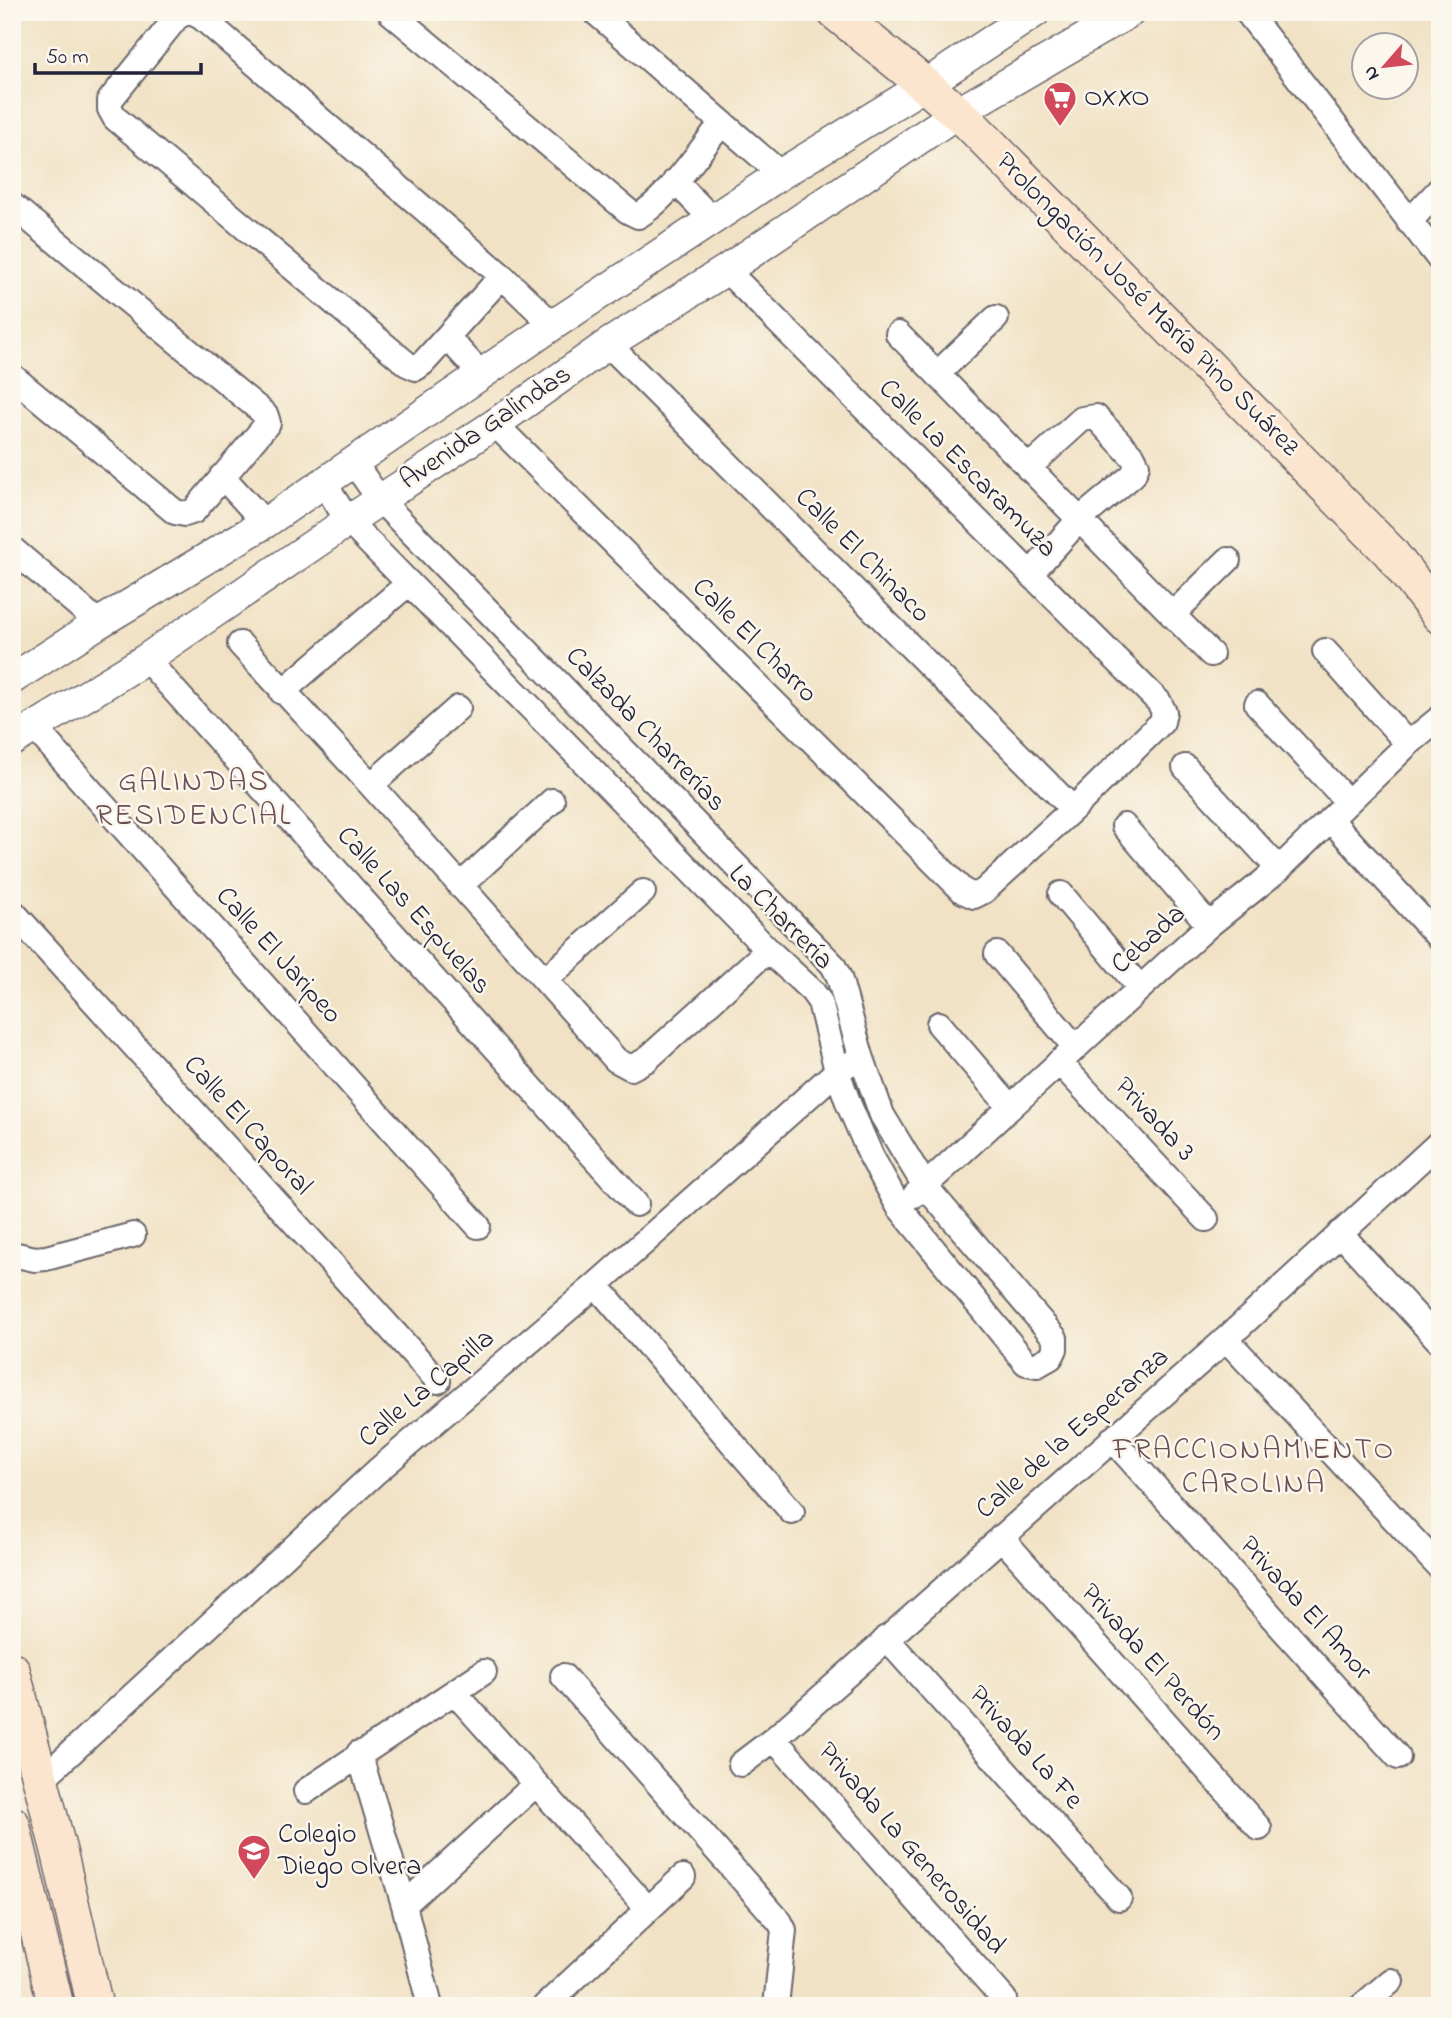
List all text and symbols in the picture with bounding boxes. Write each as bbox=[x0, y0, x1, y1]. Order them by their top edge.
scale bar bbox=[35, 32, 201, 76]
north arrow bbox=[1350, 32, 1420, 102]
text: 50 m bbox=[46, 43, 89, 73]
text: N bbox=[1357, 61, 1387, 85]
place label: OXXO bbox=[1084, 78, 1150, 119]
supermarket icon: OXXO bbox=[1041, 79, 1079, 128]
street label: Prolongación José María Pino Suárez bbox=[985, 143, 1309, 467]
street label: Avenida Galindas bbox=[392, 355, 580, 501]
street label: Calle La Escaramuza bbox=[868, 370, 1066, 568]
street label: Calle El Chinaco bbox=[785, 479, 939, 633]
street label: Calle El Charro bbox=[682, 569, 826, 713]
street label: Calzada Charrerías bbox=[555, 638, 735, 822]
district label: GALINDAS RESIDENCIAL bbox=[96, 761, 292, 839]
street label: Calle Las Espuelas bbox=[326, 817, 500, 1005]
street label: La Charrería bbox=[718, 856, 842, 980]
street label: Calle El Jaripeo bbox=[205, 878, 351, 1034]
street label: Cebada bbox=[1102, 895, 1196, 985]
street label: Calle El Caporal bbox=[173, 1047, 321, 1205]
street label: Privada 3 bbox=[1104, 1068, 1204, 1172]
street label: Calle La Capilla bbox=[350, 1320, 504, 1458]
street label: Calle de la Esperanza bbox=[967, 1338, 1179, 1530]
district label: FRACCIONAMIENTO CAROLINA bbox=[1112, 1429, 1395, 1507]
street label: Privada El Amor bbox=[1229, 1527, 1382, 1691]
street label: Privada El Perdón bbox=[1070, 1575, 1234, 1751]
street label: Privada La Fe bbox=[958, 1677, 1092, 1820]
street label: Privada La Generosidad bbox=[807, 1734, 1015, 1965]
place label: Colegio Diego Olvera bbox=[277, 1815, 421, 1888]
school or university icon: Colegio Diego Olvera bbox=[235, 1832, 273, 1881]

